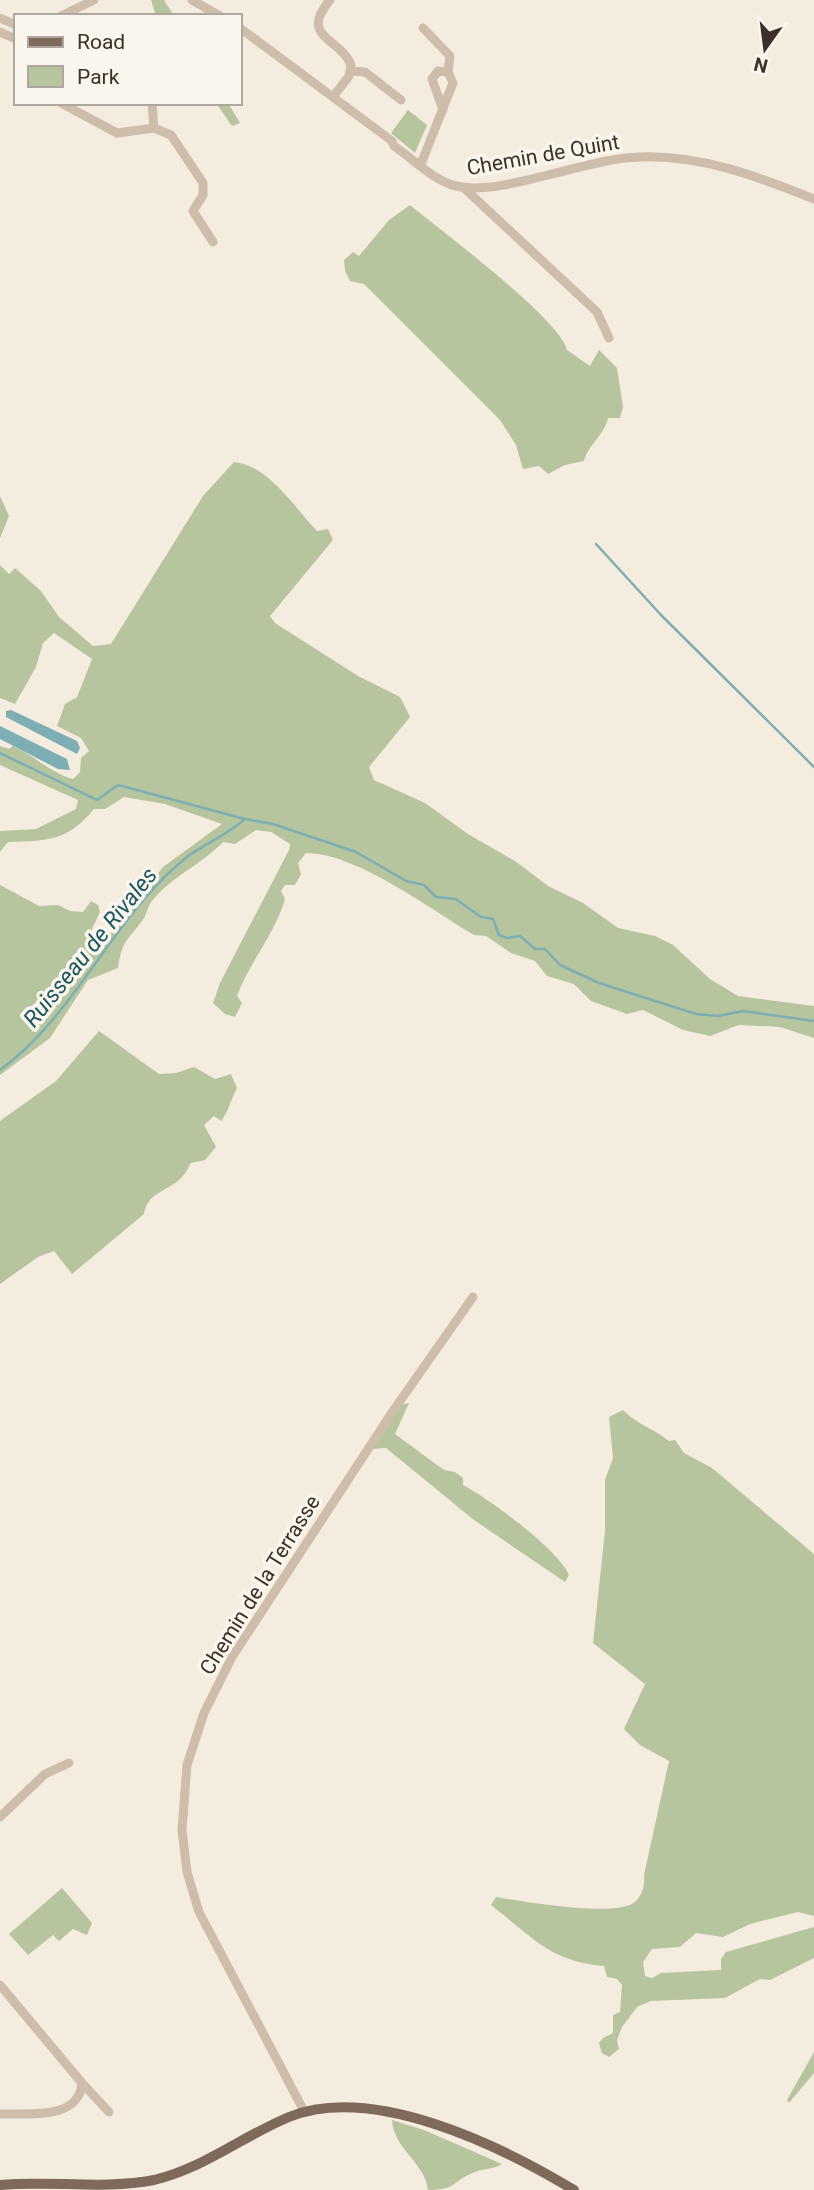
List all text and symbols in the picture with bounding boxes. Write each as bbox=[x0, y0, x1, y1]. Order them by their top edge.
legend bbox=[14, 14, 242, 105]
north arrow bbox=[730, 14, 800, 84]
text: Road bbox=[77, 30, 125, 54]
text: N bbox=[752, 52, 770, 78]
text: Park bbox=[77, 65, 120, 89]
street label: Chemin de Quint bbox=[465, 130, 621, 180]
water label: Ruisseau de Rivales bbox=[18, 862, 163, 1032]
street label: Chemin de la Terrasse bbox=[195, 1491, 325, 1679]

